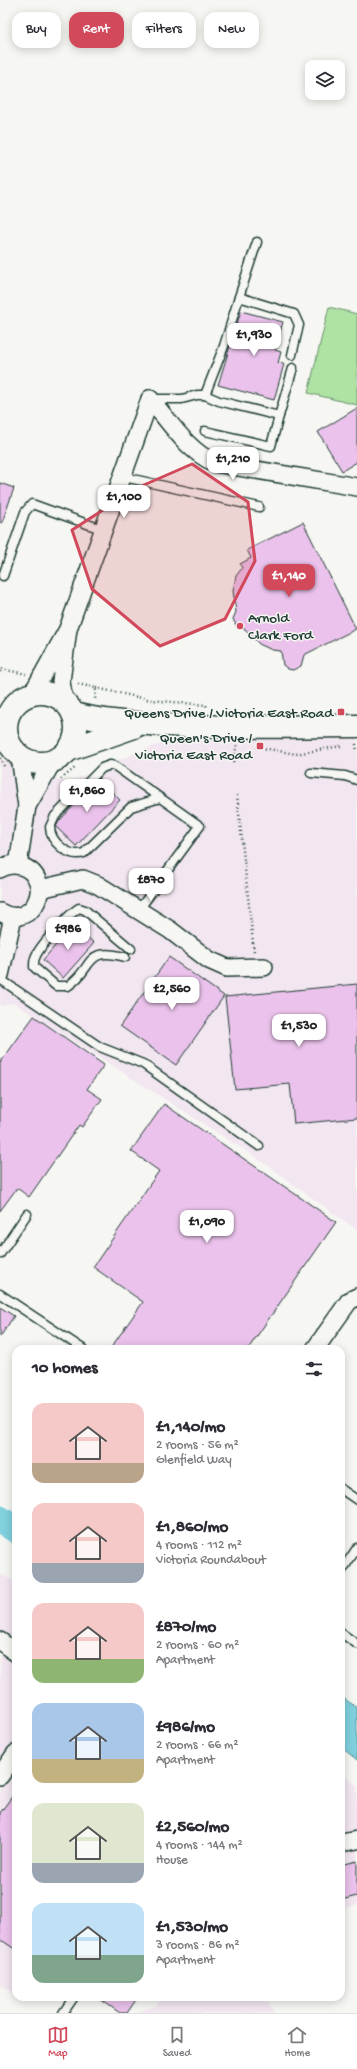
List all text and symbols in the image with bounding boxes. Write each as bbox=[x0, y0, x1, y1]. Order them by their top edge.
chip: Buy bbox=[12, 12, 61, 48]
chip: Rent bbox=[69, 12, 124, 48]
chip: Filters bbox=[132, 12, 196, 48]
chip: New bbox=[204, 12, 259, 48]
map controls bbox=[305, 60, 345, 100]
button: layers bbox=[305, 60, 345, 100]
pin: £1,930 bbox=[221, 323, 287, 357]
text: £1,930 bbox=[236, 328, 272, 343]
pin: £1,210 bbox=[200, 447, 266, 481]
text: £1,210 bbox=[216, 452, 250, 467]
pin: £1,100 bbox=[91, 485, 157, 519]
text: £1,100 bbox=[106, 490, 142, 505]
pin: £1,140 bbox=[256, 564, 322, 598]
text: £1,140 bbox=[272, 569, 306, 584]
place label: Arnold Clark Ford bbox=[248, 610, 314, 645]
marker: Arnold Clark Ford bbox=[235, 621, 245, 631]
place label: Queens Drive / Victoria East Road bbox=[124, 705, 334, 723]
marker: Queens Drive / Victoria East Road bbox=[336, 707, 346, 717]
place label: Queen's Drive / Victoria East Road bbox=[134, 730, 253, 765]
marker: Queen's Drive / Victoria East Road bbox=[255, 741, 265, 751]
pin: £1,860 bbox=[54, 779, 120, 813]
text: £1,860 bbox=[69, 784, 105, 799]
pin: £870 bbox=[127, 868, 175, 902]
text: £870 bbox=[137, 873, 165, 888]
pin: £986 bbox=[44, 917, 92, 951]
text: £986 bbox=[55, 922, 81, 937]
pin: £2,560 bbox=[139, 977, 205, 1011]
text: £2,560 bbox=[153, 982, 191, 997]
pin: £1,530 bbox=[266, 1014, 332, 1048]
text: £1,530 bbox=[281, 1019, 317, 1034]
pin: £1,090 bbox=[174, 1210, 240, 1244]
text: £1,090 bbox=[189, 1215, 225, 1230]
icon: filters bbox=[303, 1358, 325, 1380]
text: 10 homes bbox=[32, 1359, 98, 1379]
text: £1,140/mo bbox=[156, 1418, 225, 1438]
icon: home bbox=[64, 1419, 112, 1467]
text: 2 rooms · 56 m² bbox=[156, 1438, 239, 1453]
text: Glenfield Way bbox=[156, 1453, 232, 1468]
text: £1,860/mo bbox=[156, 1518, 228, 1538]
icon: home bbox=[64, 1519, 112, 1567]
text: 4 rooms · 112 m² bbox=[156, 1538, 242, 1553]
text: Victoria Roundabout bbox=[156, 1553, 266, 1568]
text: £870/mo bbox=[156, 1618, 216, 1638]
icon: home bbox=[64, 1619, 112, 1667]
text: 2 rooms · 60 m² bbox=[156, 1638, 239, 1653]
text: Apartment bbox=[156, 1653, 215, 1668]
text: £986/mo bbox=[156, 1718, 215, 1738]
icon: home bbox=[64, 1719, 112, 1767]
text: 2 rooms · 66 m² bbox=[156, 1738, 238, 1753]
text: Apartment bbox=[156, 1753, 215, 1768]
text: £2,560/mo bbox=[156, 1818, 229, 1838]
icon: home bbox=[64, 1819, 112, 1867]
text: 4 rooms · 144 m² bbox=[156, 1838, 243, 1853]
text: House bbox=[156, 1853, 188, 1868]
text: £1,530/mo bbox=[156, 1918, 228, 1938]
icon: home bbox=[64, 1919, 112, 1967]
text: 3 rooms · 86 m² bbox=[156, 1938, 239, 1953]
text: Apartment bbox=[156, 1953, 215, 1968]
tab: Map bbox=[47, 2024, 69, 2060]
tab: Saved bbox=[163, 2024, 191, 2060]
tab: Home bbox=[285, 2024, 310, 2060]

